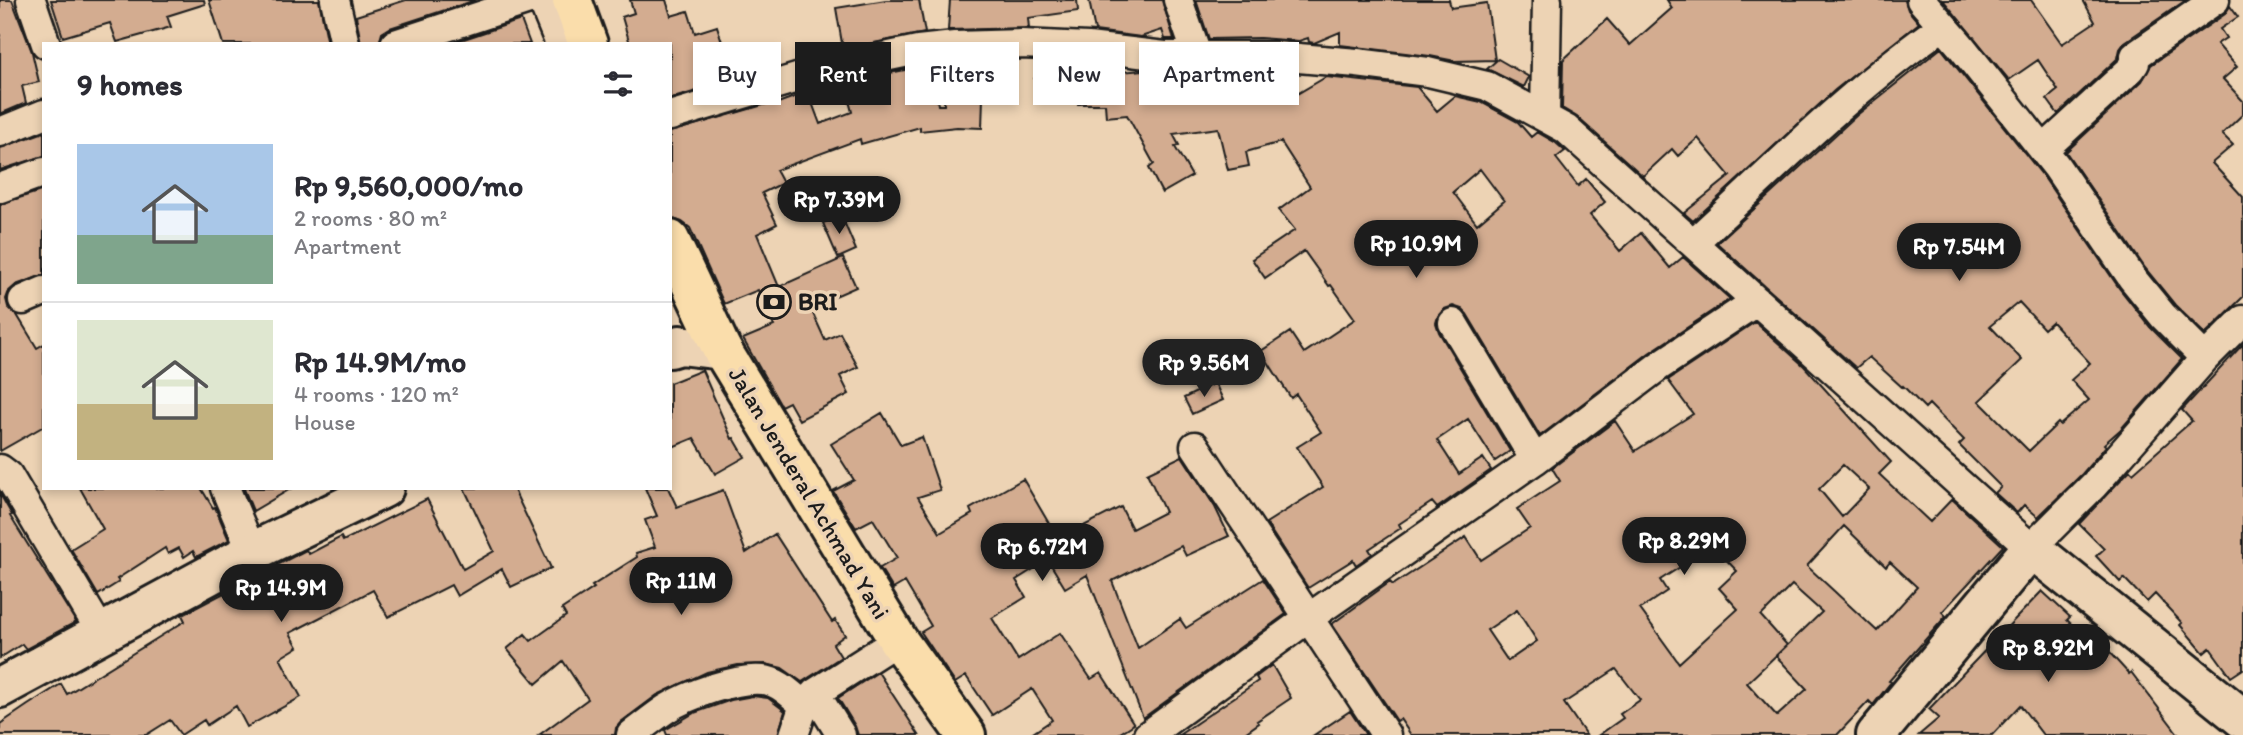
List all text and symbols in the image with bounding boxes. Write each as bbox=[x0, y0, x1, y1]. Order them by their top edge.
chip: Buy bbox=[693, 42, 781, 105]
chip: Rent bbox=[795, 42, 891, 105]
chip: Filters bbox=[905, 42, 1019, 105]
chip: New bbox=[1033, 42, 1125, 105]
chip: Apartment bbox=[1139, 42, 1299, 105]
icon: filters bbox=[599, 65, 637, 103]
text: 9 homes bbox=[77, 66, 183, 103]
text: Rp 9,560,000/mo bbox=[294, 167, 523, 204]
icon: home bbox=[133, 172, 217, 256]
pin: Rp 7.39M bbox=[767, 176, 911, 236]
text: Rp 7.39M bbox=[794, 185, 884, 213]
text: 2 rooms · 80 m² bbox=[294, 204, 447, 232]
pin: Rp 10.9M bbox=[1344, 220, 1488, 280]
pin: Rp 7.54M bbox=[1887, 224, 2031, 283]
text: Rp 10.9M bbox=[1370, 229, 1462, 257]
text: Apartment bbox=[294, 232, 401, 260]
text: Rp 7.54M bbox=[1913, 232, 2005, 260]
bank icon: BRI bbox=[755, 283, 793, 321]
place label: BRI bbox=[798, 287, 837, 316]
pin: Rp 9.56M bbox=[1132, 340, 1276, 399]
text: Rp 14.9M/mo bbox=[294, 343, 466, 380]
icon: home bbox=[133, 348, 217, 432]
text: Rp 9.56M bbox=[1158, 348, 1250, 376]
street label: Jalan Jenderal Achmad Yani bbox=[723, 361, 896, 624]
text: 4 rooms · 120 m² bbox=[294, 380, 459, 408]
text: House bbox=[294, 408, 356, 436]
pin: Rp 8.29M bbox=[1612, 518, 1756, 577]
pin: Rp 6.72M bbox=[970, 524, 1114, 583]
text: Rp 8.29M bbox=[1638, 526, 1730, 554]
text: Rp 6.72M bbox=[997, 532, 1087, 560]
pin: Rp 11M bbox=[624, 558, 738, 617]
pin: Rp 14.9M bbox=[209, 564, 353, 624]
text: Rp 11M bbox=[645, 566, 717, 594]
text: Rp 14.9M bbox=[235, 573, 327, 601]
pin: Rp 8.92M bbox=[1976, 624, 2120, 684]
text: Rp 8.92M bbox=[2002, 633, 2094, 661]

